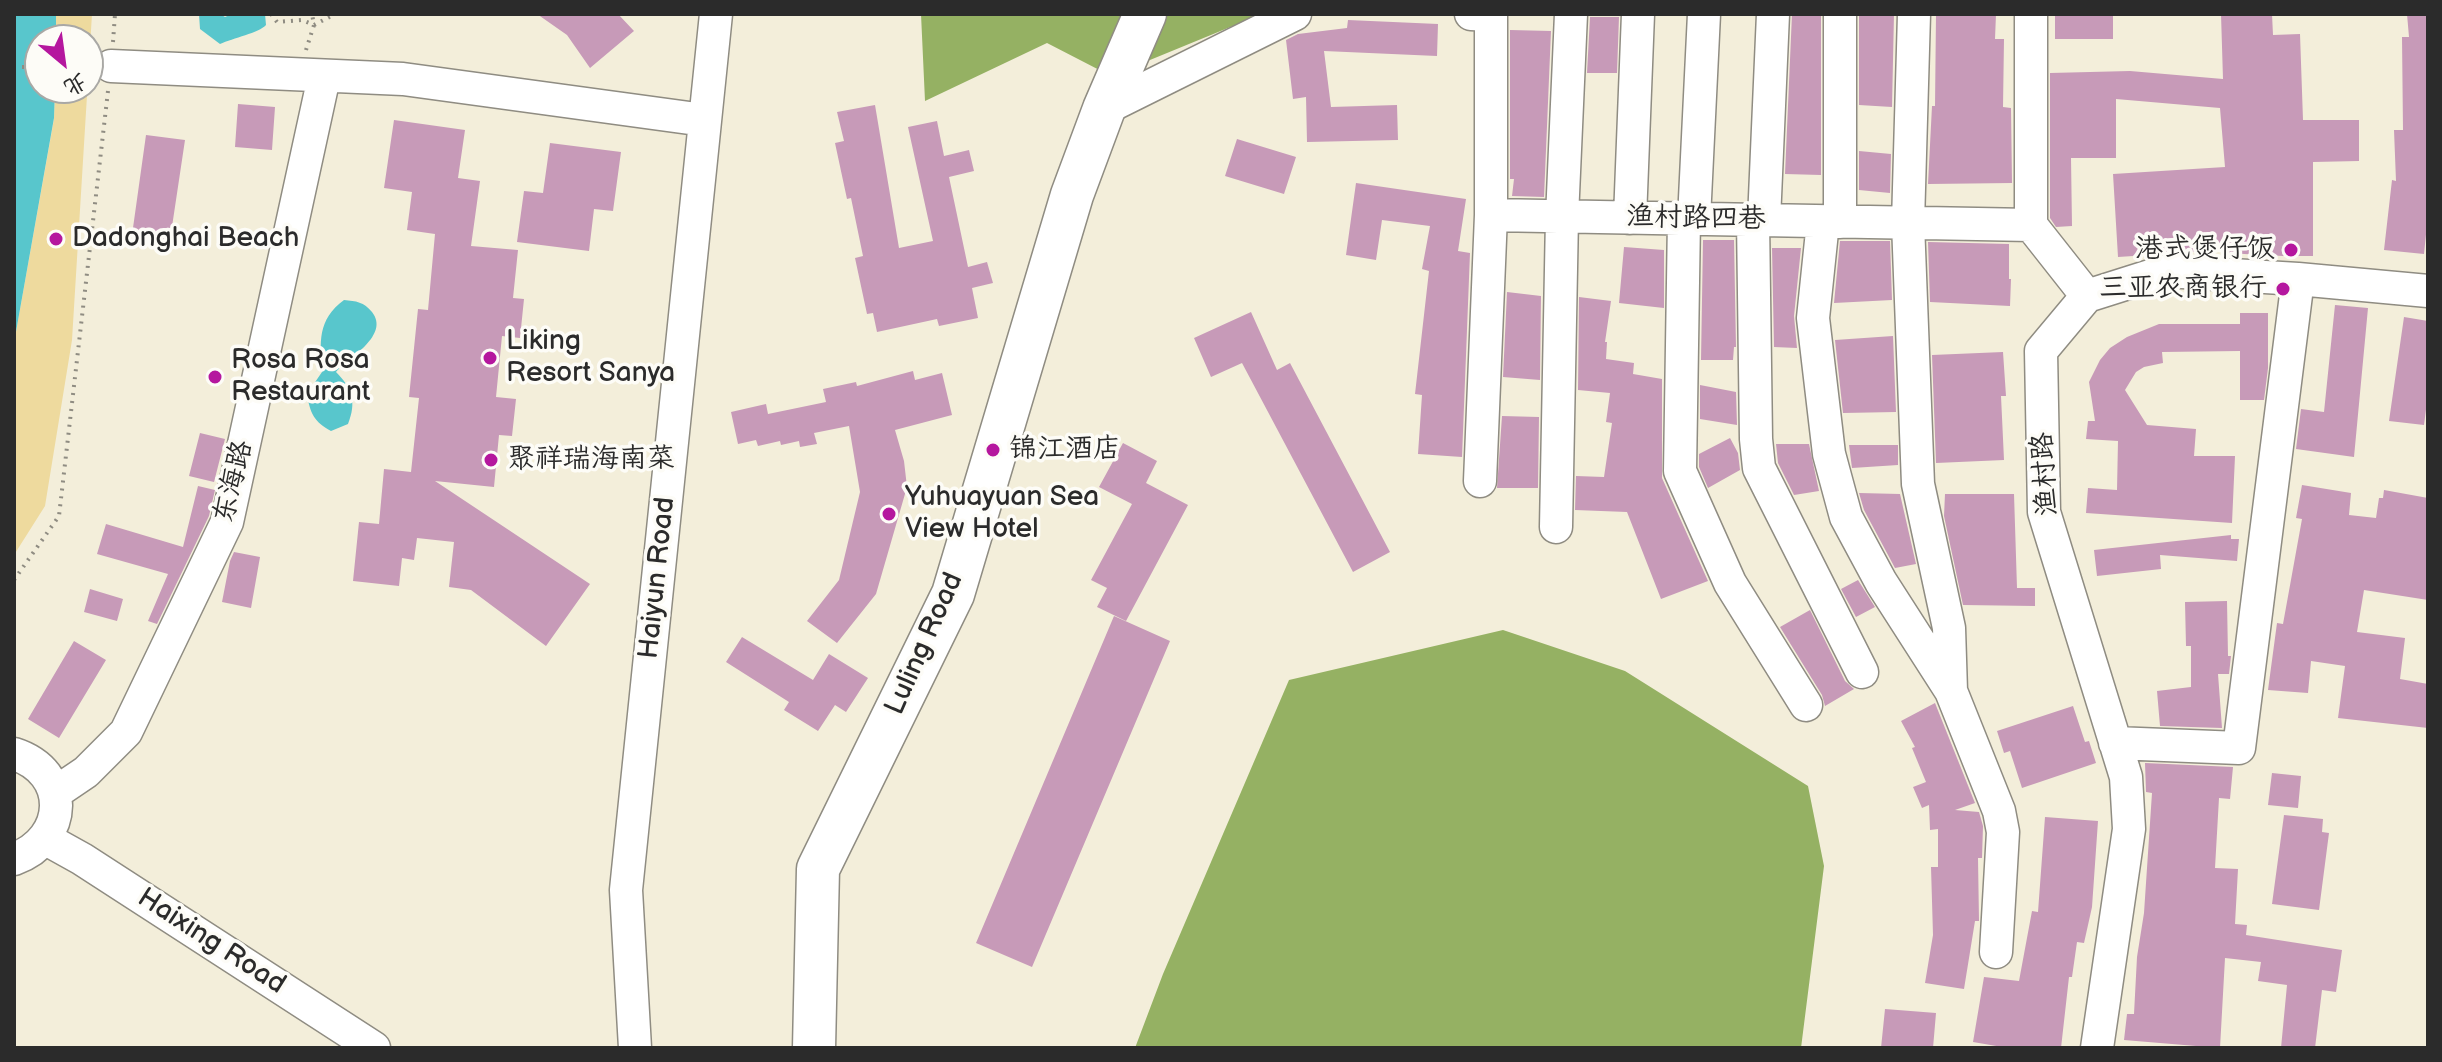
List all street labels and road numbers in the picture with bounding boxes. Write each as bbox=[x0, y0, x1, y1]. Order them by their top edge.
street label: 渔村路四巷 bbox=[1626, 201, 1766, 237]
street label: 渔村路 bbox=[2026, 431, 2066, 517]
street label: 东海路 bbox=[208, 437, 260, 527]
street label: Haiyun Road bbox=[633, 496, 683, 660]
street label: Luling Road bbox=[879, 568, 971, 720]
street label: Haixing Road bbox=[131, 882, 291, 1002]

